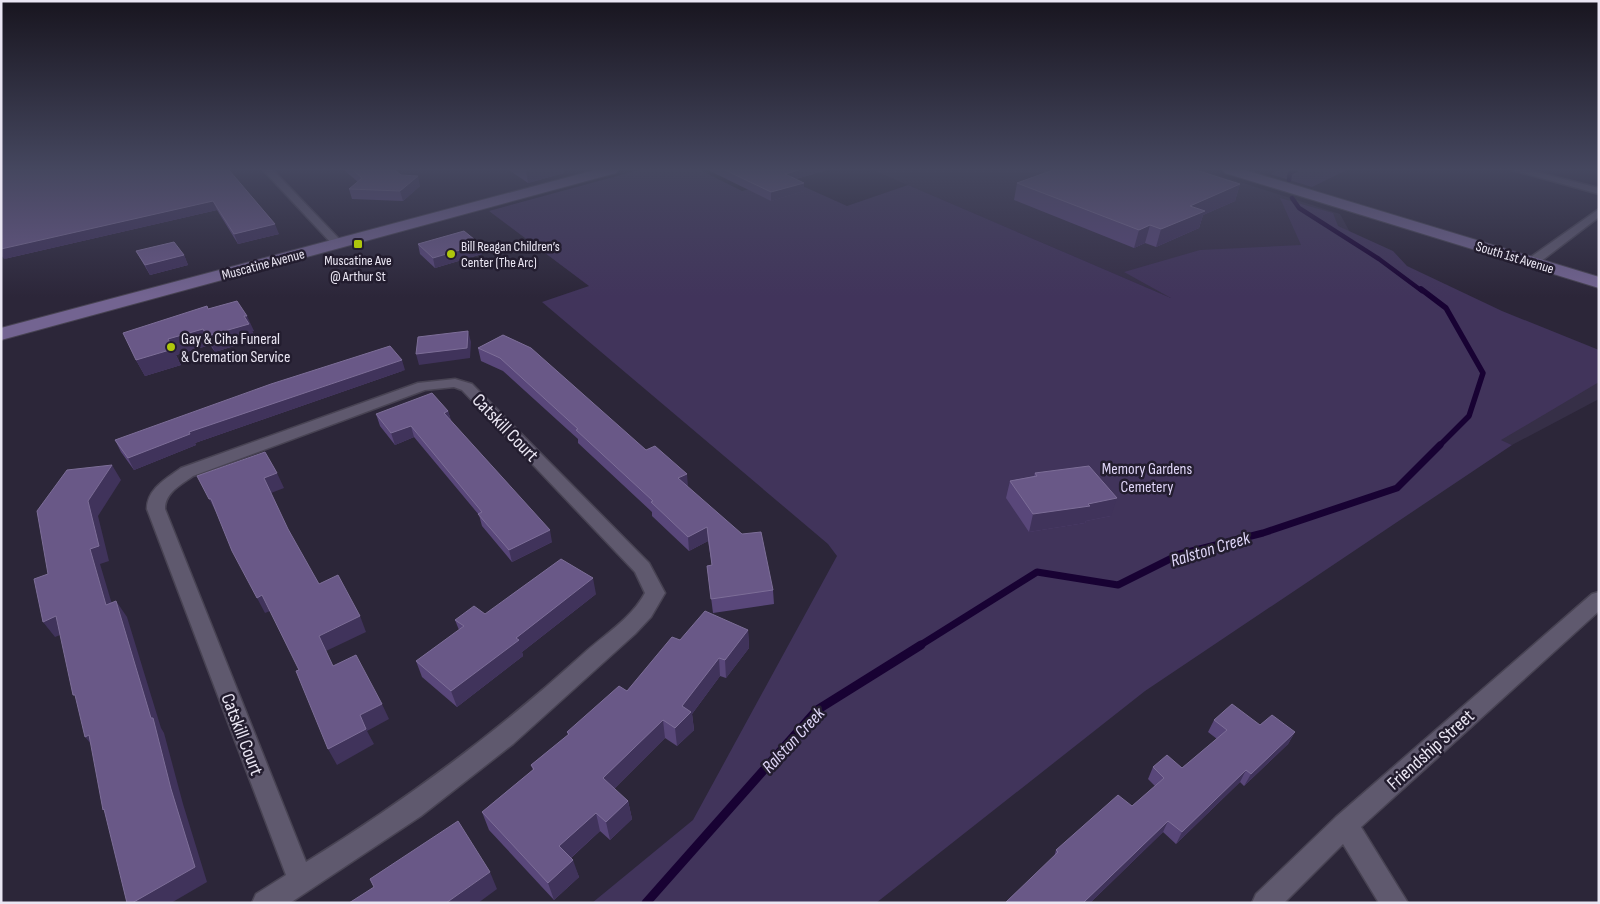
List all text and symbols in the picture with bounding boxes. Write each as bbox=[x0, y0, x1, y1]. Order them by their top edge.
marker: Muscatine Ave @ Arthur St bbox=[352, 238, 364, 250]
place label: Bill Reagan Children’s Center (The Arc) bbox=[461, 238, 560, 271]
street label: South 1st Avenue bbox=[1474, 238, 1556, 277]
street label: Muscatine Avenue bbox=[220, 245, 306, 284]
marker: Bill Reagan Children’s Center (The Arc) bbox=[445, 248, 457, 260]
place label: Muscatine Ave @ Arthur St bbox=[324, 252, 392, 285]
place label: Gay & Ciha Funeral & Cremation Service bbox=[181, 330, 290, 367]
marker: Gay & Ciha Funeral & Cremation Service bbox=[165, 341, 177, 353]
street label: Catskill Court bbox=[467, 389, 543, 467]
park label: Memory Gardens Cemetery bbox=[1102, 460, 1192, 497]
water label: Ralston Creek bbox=[1168, 527, 1254, 571]
street label: Catskill Court bbox=[215, 690, 268, 779]
water label: Ralston Creek bbox=[758, 702, 830, 777]
street label: Friendship Street bbox=[1383, 705, 1479, 795]

